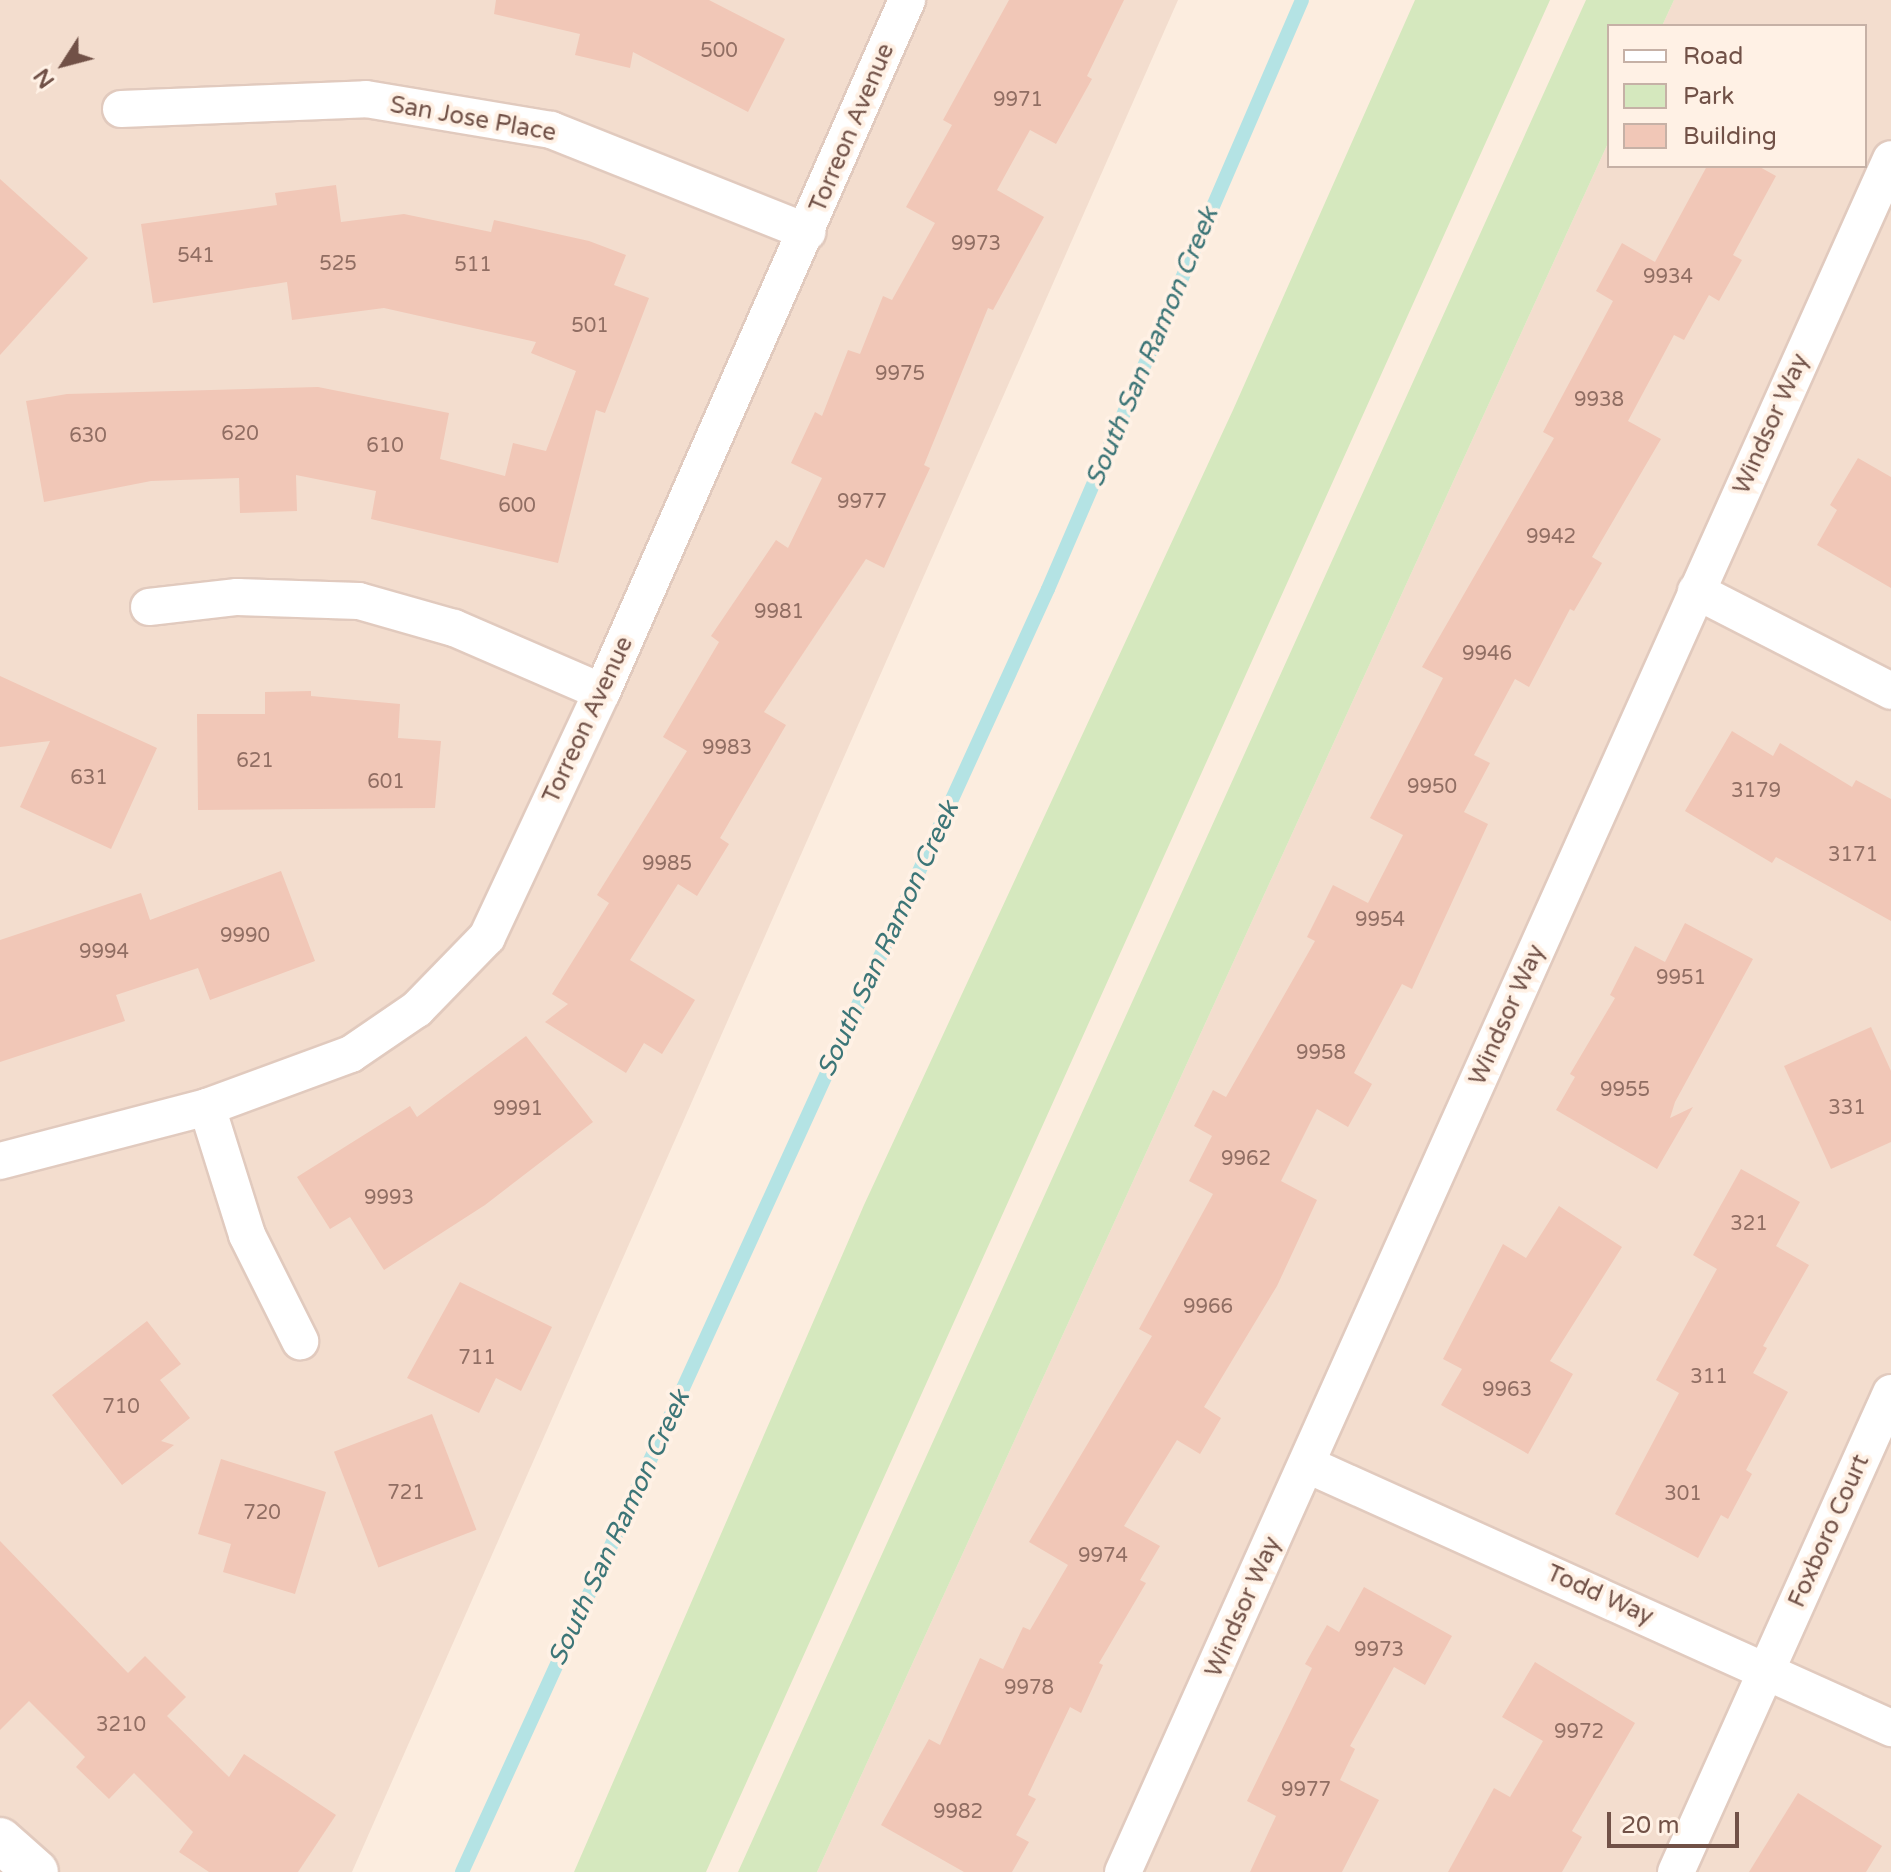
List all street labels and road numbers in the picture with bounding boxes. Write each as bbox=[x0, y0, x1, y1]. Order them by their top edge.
street label: Torreon Avenue bbox=[803, 39, 901, 217]
street label: San Jose Place bbox=[388, 90, 558, 148]
street label: Windsor Way bbox=[1727, 349, 1815, 499]
street label: Torreon Avenue bbox=[537, 632, 639, 808]
street label: Windsor Way bbox=[1463, 940, 1551, 1090]
street label: Foxboro Court bbox=[1782, 1450, 1876, 1612]
street label: Windsor Way bbox=[1199, 1532, 1287, 1682]
street label: Todd Way bbox=[1542, 1559, 1658, 1631]

